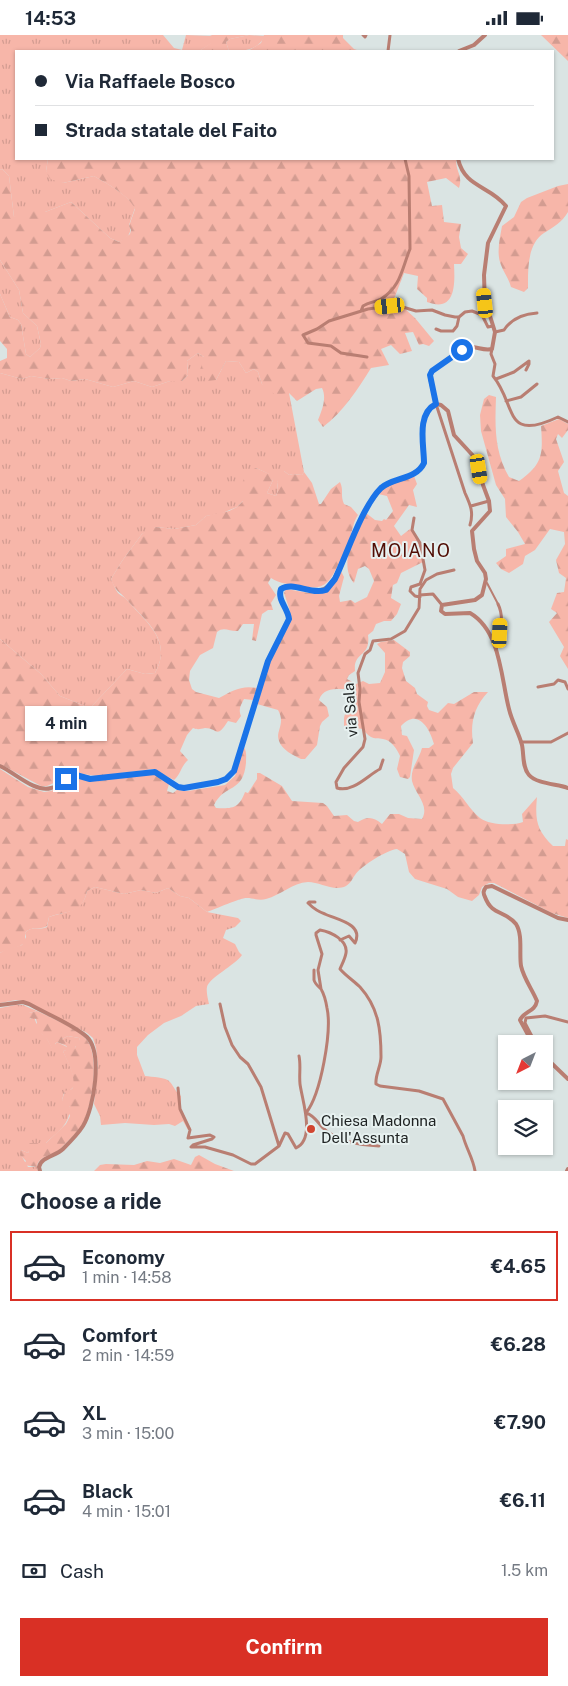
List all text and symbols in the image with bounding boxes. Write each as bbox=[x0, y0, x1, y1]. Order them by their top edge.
text: 14:53 bbox=[25, 7, 76, 29]
text: Via Raffaele Bosco bbox=[65, 70, 235, 92]
text: Strada statale del Faito bbox=[65, 119, 277, 141]
car bbox=[475, 287, 494, 319]
car bbox=[374, 297, 405, 315]
route start bbox=[451, 339, 473, 361]
car bbox=[469, 453, 488, 485]
district label: MOIANO bbox=[371, 540, 451, 561]
car bbox=[491, 618, 508, 648]
street label: via Sala bbox=[340, 682, 360, 738]
callout: 4 min bbox=[25, 707, 107, 741]
text: 4 min bbox=[45, 714, 87, 733]
route end bbox=[55, 768, 77, 790]
north arrow bbox=[498, 1035, 552, 1090]
map controls bbox=[498, 1035, 553, 1155]
button: layers bbox=[498, 1100, 553, 1155]
place label: Chiesa Madonna Dell'Assunta bbox=[321, 1112, 436, 1146]
marker: Chiesa Madonna Dell'Assunta bbox=[305, 1123, 317, 1135]
text: Choose a ride bbox=[20, 1188, 162, 1214]
icon: car bbox=[22, 1244, 67, 1289]
text: Economy bbox=[82, 1246, 165, 1268]
text: €4.65 bbox=[491, 1255, 546, 1277]
text: 1 min · 14:58 bbox=[82, 1268, 172, 1287]
icon: car bbox=[22, 1322, 67, 1367]
text: Comfort bbox=[82, 1324, 158, 1346]
text: €6.28 bbox=[491, 1333, 546, 1355]
text: 2 min · 14:59 bbox=[82, 1346, 174, 1365]
icon: car bbox=[22, 1400, 67, 1445]
text: XL bbox=[82, 1402, 107, 1424]
text: €7.90 bbox=[494, 1411, 546, 1433]
text: 3 min · 15:00 bbox=[82, 1424, 174, 1443]
icon: car bbox=[22, 1478, 67, 1523]
text: Black bbox=[82, 1480, 133, 1502]
text: €6.11 bbox=[500, 1489, 546, 1511]
text: 4 min · 15:01 bbox=[82, 1502, 171, 1521]
icon: cash bbox=[20, 1557, 48, 1585]
text: Cash bbox=[60, 1560, 104, 1582]
text: 1.5 km bbox=[501, 1561, 548, 1580]
button: Confirm bbox=[20, 1618, 548, 1676]

